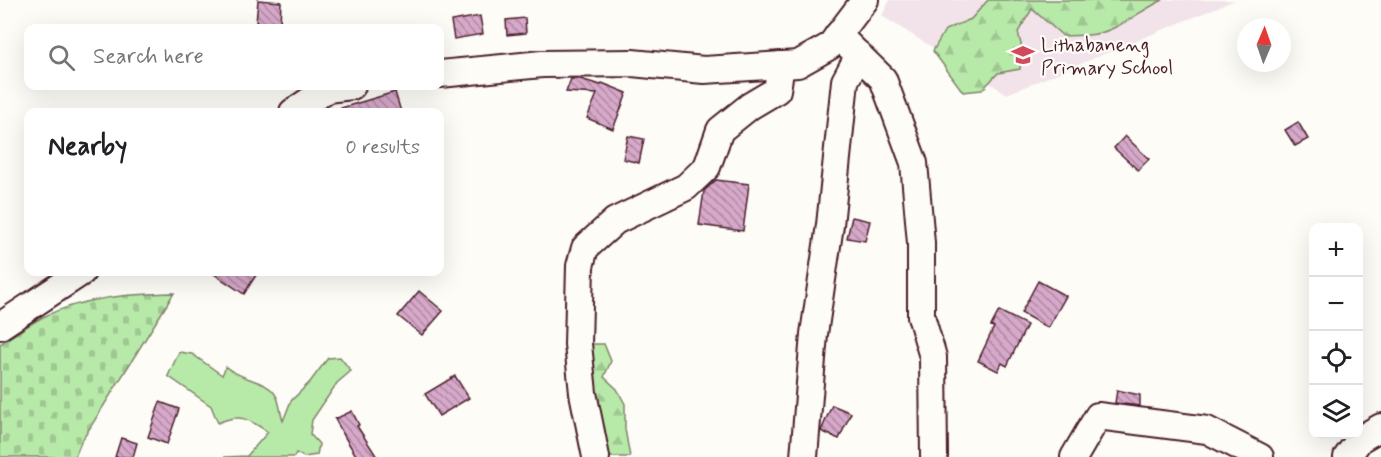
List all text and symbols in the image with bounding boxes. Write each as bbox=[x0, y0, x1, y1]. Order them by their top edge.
north arrow bbox=[1237, 18, 1291, 72]
search box bbox=[24, 24, 444, 90]
place label: Lithabaneng Primary School bbox=[1041, 32, 1173, 82]
icon: search bbox=[45, 41, 78, 74]
school or university icon: Lithabaneng Primary School bbox=[1010, 42, 1036, 68]
text: Search here bbox=[93, 43, 204, 71]
text: Nearby bbox=[48, 130, 127, 164]
text: 0 results bbox=[346, 134, 420, 161]
map controls bbox=[1309, 223, 1363, 439]
button: + bbox=[1309, 223, 1363, 277]
button: − bbox=[1309, 277, 1363, 331]
button: locate bbox=[1309, 331, 1363, 385]
button: layers bbox=[1309, 385, 1363, 439]

